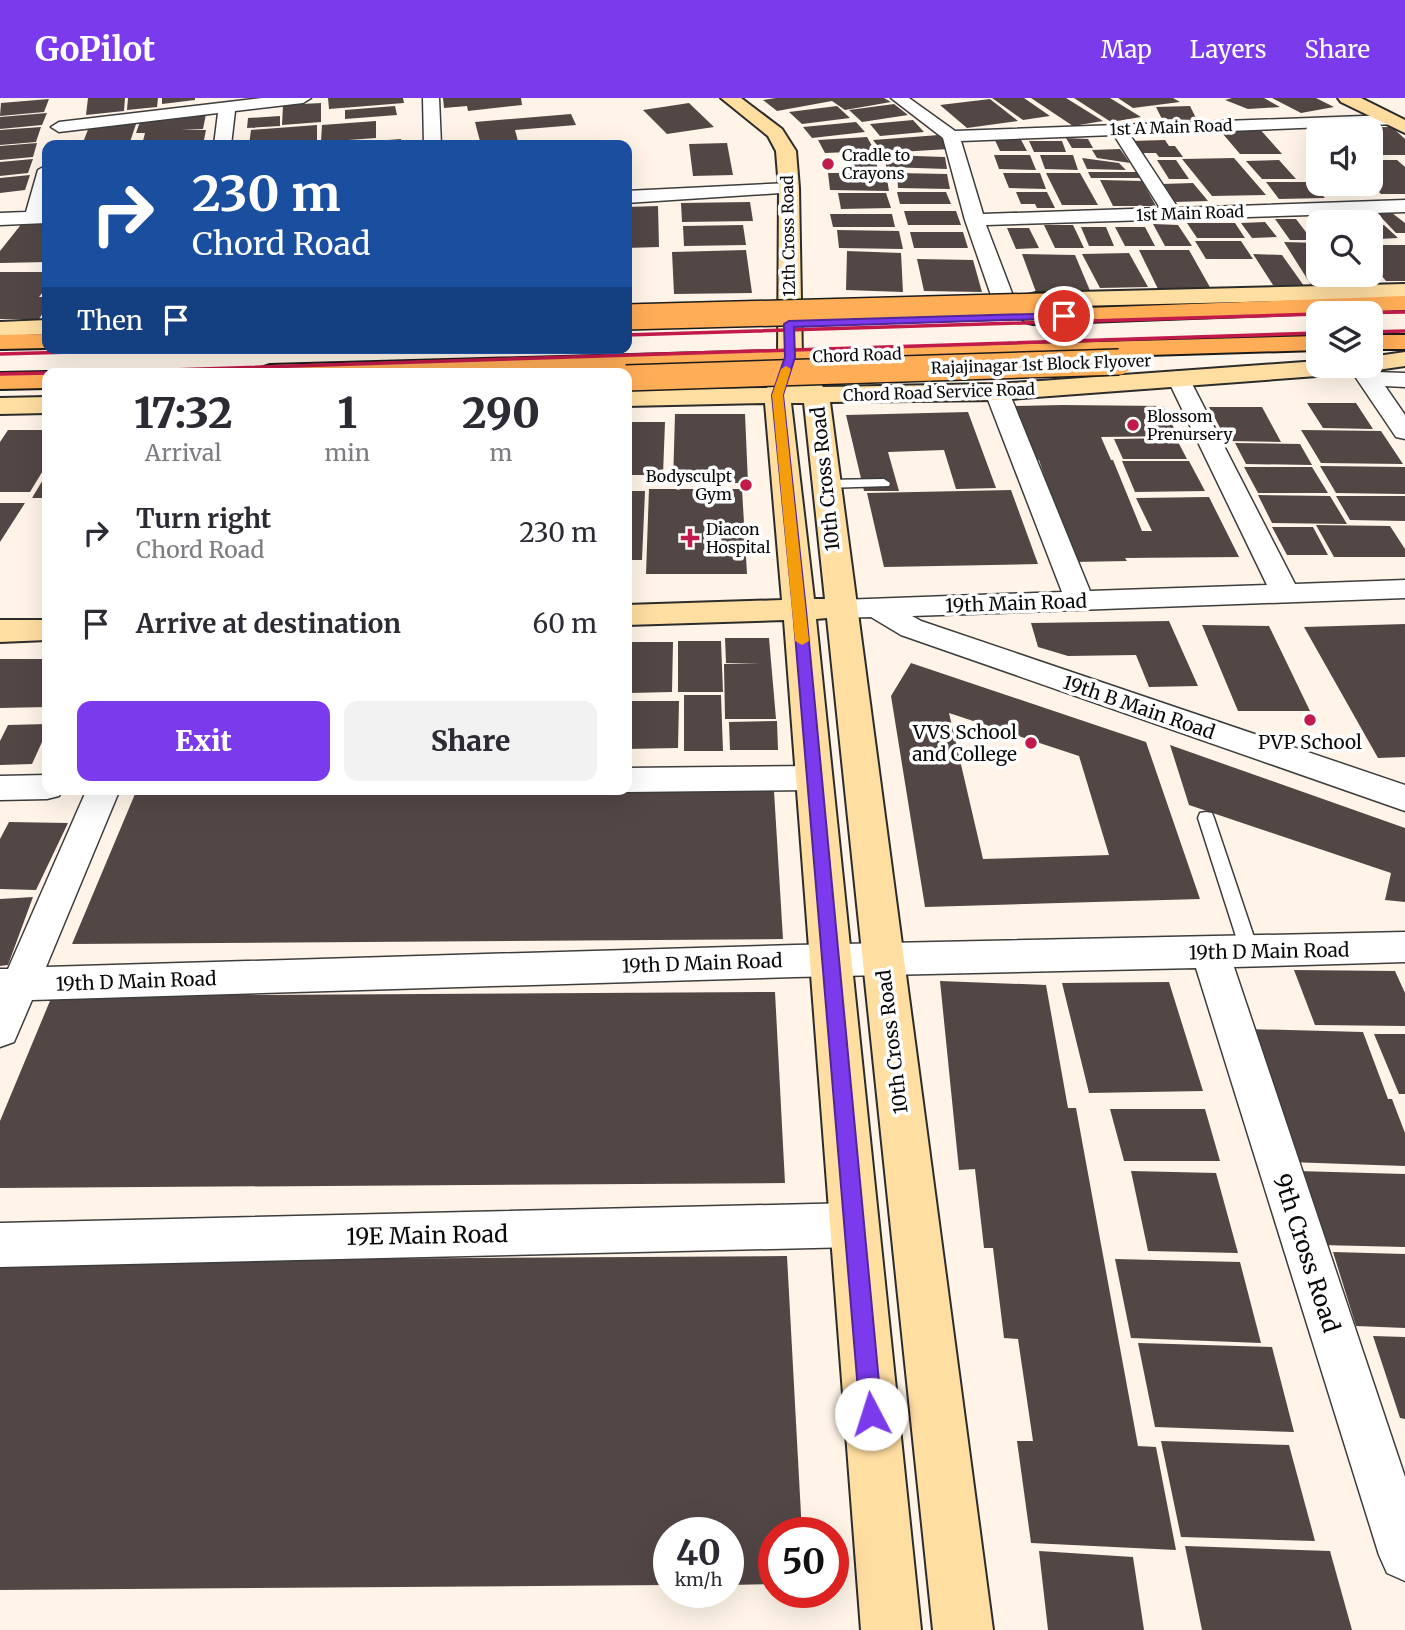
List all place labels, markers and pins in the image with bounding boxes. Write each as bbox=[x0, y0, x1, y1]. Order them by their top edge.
place label: Cradle to Crayons bbox=[842, 145, 910, 183]
marker: Cradle to Crayons bbox=[820, 156, 836, 172]
pin bbox=[1034, 286, 1094, 346]
place label: Blossom Prenursery bbox=[1147, 406, 1233, 444]
marker: Blossom Prenursery bbox=[1125, 417, 1141, 433]
place label: Bodysculpt Gym bbox=[646, 466, 733, 504]
marker: Bodysculpt Gym bbox=[738, 477, 754, 493]
place label: Diacon Hospital bbox=[706, 519, 770, 557]
marker: Diacon Hospital bbox=[680, 528, 700, 548]
marker: PVP School bbox=[1302, 712, 1318, 728]
place label: VVS School and College bbox=[912, 720, 1017, 766]
place label: PVP School bbox=[1258, 730, 1362, 754]
marker: VVS School and College bbox=[1023, 735, 1039, 751]

